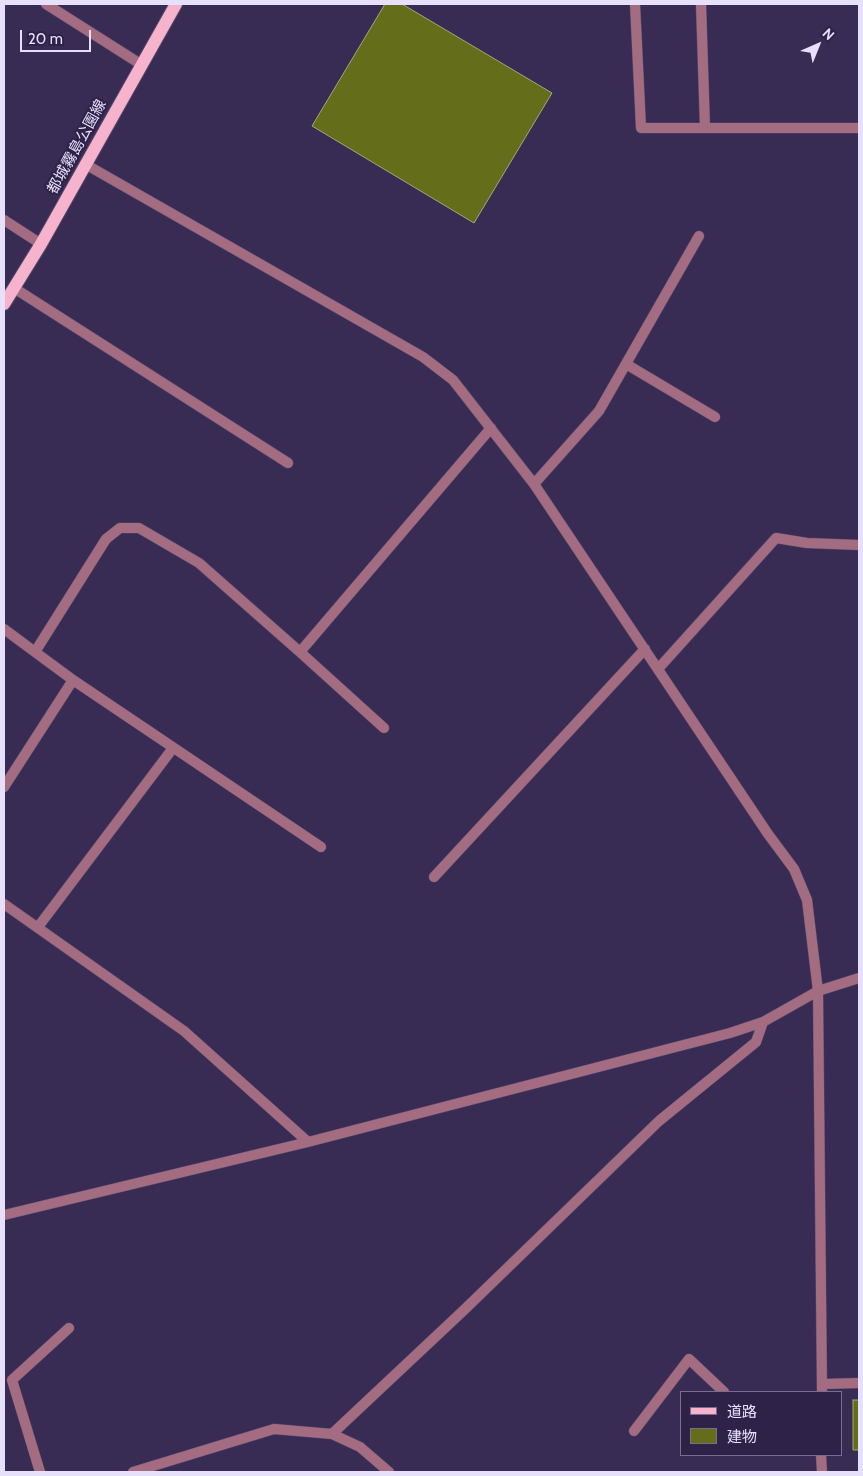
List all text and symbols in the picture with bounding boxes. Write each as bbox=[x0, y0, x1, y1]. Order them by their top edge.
scale bar bbox=[22, 20, 94, 52]
north arrow bbox=[793, 20, 843, 70]
text: N bbox=[819, 24, 838, 44]
text: 20 m bbox=[28, 30, 63, 48]
street label: 都城霧島公園線 bbox=[44, 97, 110, 197]
legend bbox=[680, 1391, 843, 1456]
text: 道路 bbox=[727, 1403, 757, 1421]
text: 建物 bbox=[727, 1428, 757, 1446]

